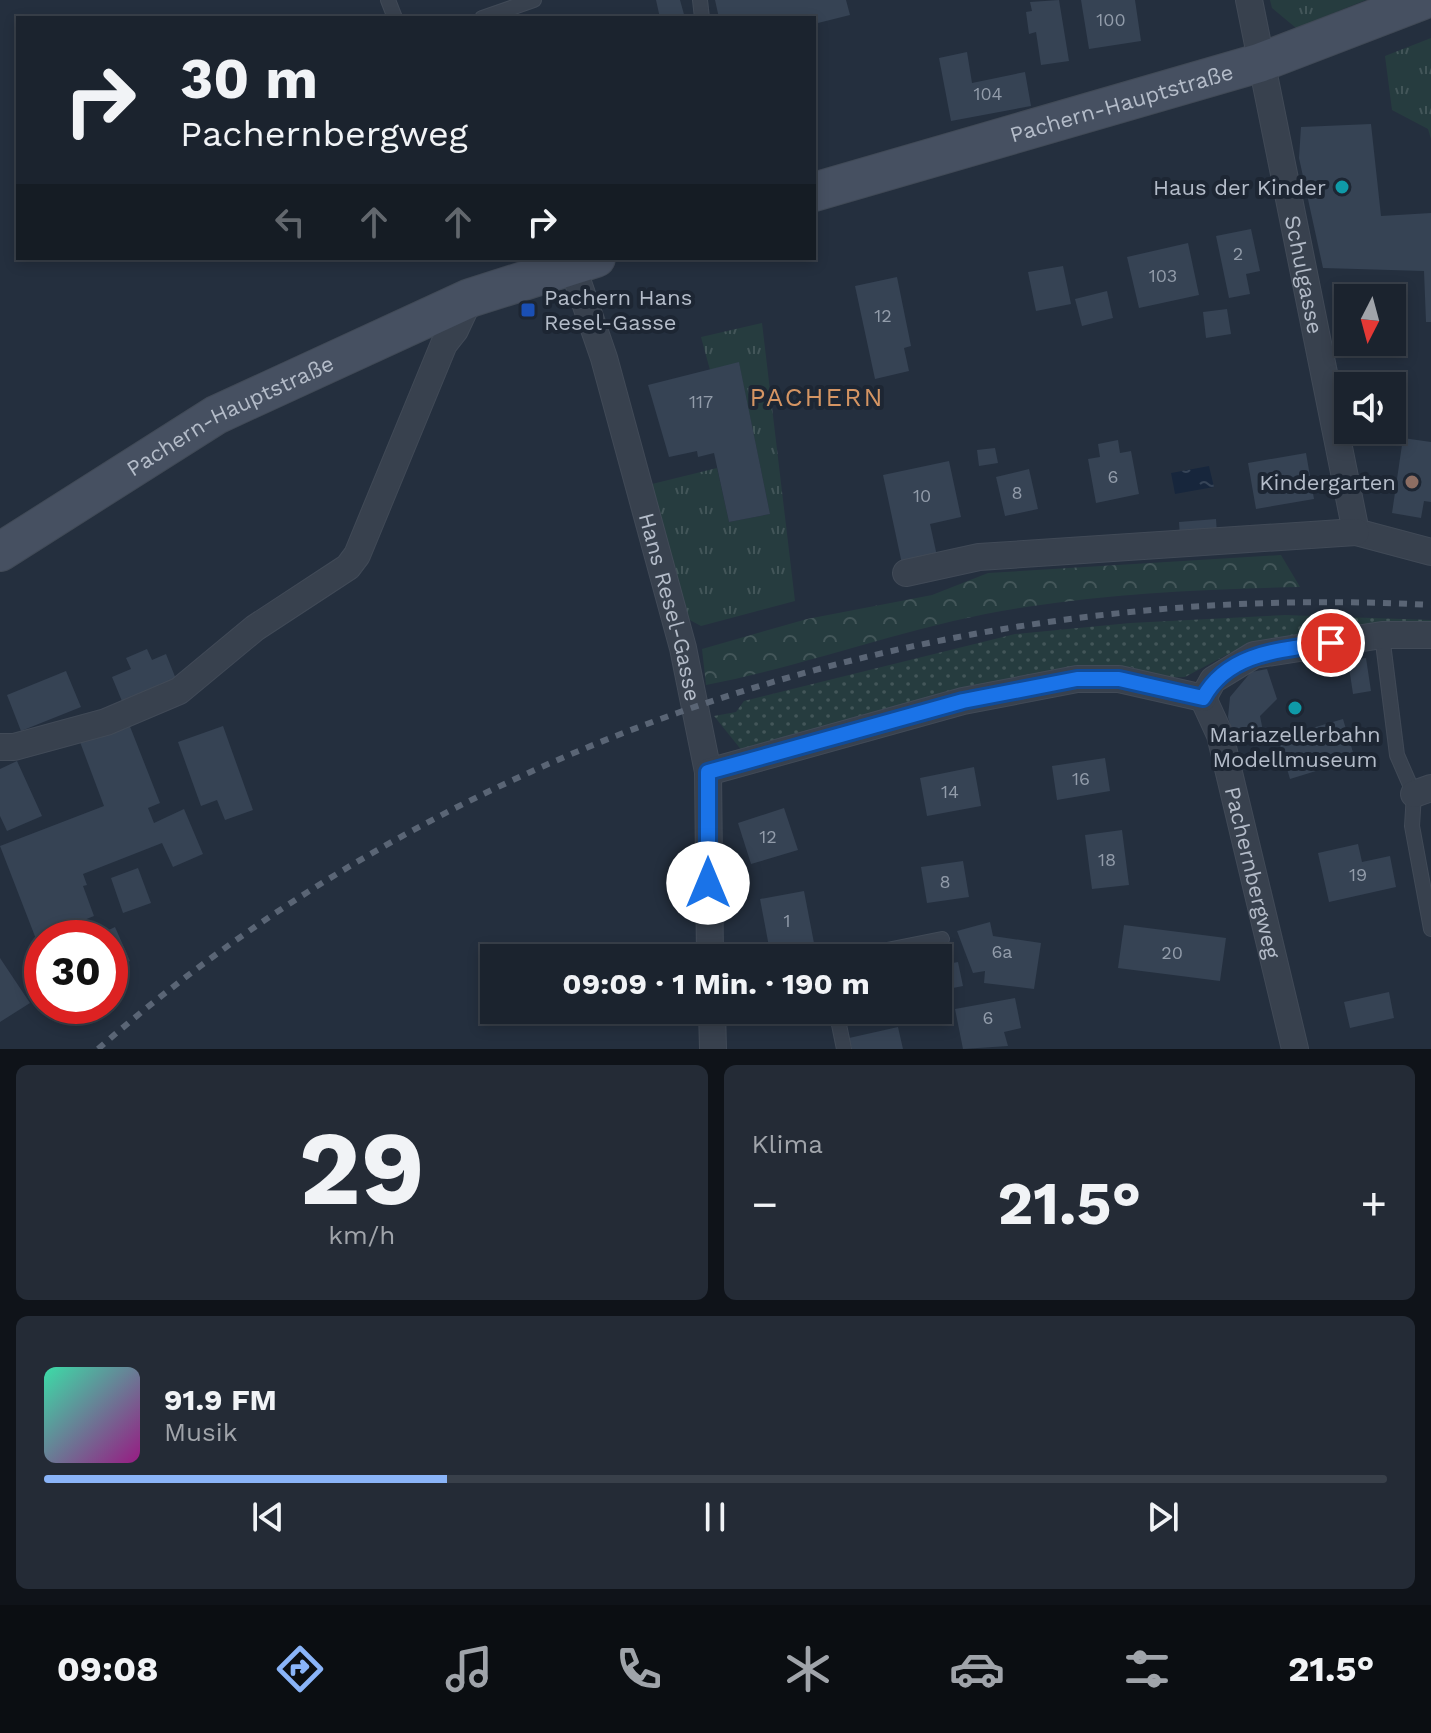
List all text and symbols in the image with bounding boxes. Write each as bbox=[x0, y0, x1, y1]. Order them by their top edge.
house number: 100 bbox=[1096, 9, 1126, 30]
text: 30 m bbox=[180, 46, 318, 112]
icon: right bbox=[48, 48, 152, 152]
street label: Pachern-Hauptstraße bbox=[1007, 59, 1236, 148]
house number: 104 bbox=[973, 83, 1003, 104]
text: Pachernbergweg bbox=[180, 113, 468, 155]
place label: Haus der Kinder bbox=[1153, 175, 1326, 200]
marker: Haus der Kinder bbox=[1333, 178, 1351, 196]
icon: left bbox=[268, 200, 312, 244]
icon: ahead bbox=[352, 200, 396, 244]
icon: ahead bbox=[436, 200, 480, 244]
icon: right bbox=[520, 200, 564, 244]
street label: Schulgasse bbox=[1280, 213, 1328, 336]
house number: 2 bbox=[1233, 243, 1243, 264]
house number: 103 bbox=[1149, 265, 1177, 286]
north arrow bbox=[1334, 284, 1406, 356]
map controls bbox=[1334, 284, 1406, 444]
place label: Pachern Hans Resel-Gasse bbox=[544, 285, 692, 335]
marker: Pachern Hans Resel-Gasse bbox=[519, 301, 537, 319]
house number: 12 bbox=[874, 305, 892, 326]
street label: Pachern-Hauptstraße bbox=[122, 351, 338, 481]
button: sound bbox=[1334, 372, 1406, 444]
district label: PACHERN bbox=[749, 382, 885, 412]
house number: 117 bbox=[689, 391, 713, 412]
house number: 6 bbox=[1108, 466, 1118, 487]
place label: Kindergarten bbox=[1259, 470, 1396, 495]
marker: Kindergarten bbox=[1403, 473, 1421, 491]
house number: 8 bbox=[1011, 482, 1023, 503]
house number: 10 bbox=[913, 485, 931, 506]
street label: Hans Resel-Gasse bbox=[634, 510, 705, 704]
pin bbox=[1297, 609, 1365, 677]
icon: arrive bbox=[1309, 621, 1353, 665]
marker: Mariazellerbahn Modellmuseum bbox=[1286, 699, 1304, 717]
place label: Mariazellerbahn Modellmuseum bbox=[1209, 722, 1381, 772]
house number: 16 bbox=[1072, 768, 1090, 789]
house number: 14 bbox=[941, 781, 959, 802]
street label: Pachernbergweg bbox=[1220, 784, 1285, 961]
house number: 12 bbox=[759, 826, 777, 847]
position arrow bbox=[666, 841, 750, 925]
house number: 18 bbox=[1098, 849, 1116, 870]
house number: 19 bbox=[1349, 864, 1367, 885]
house number: 8 bbox=[939, 871, 951, 892]
house number: 1 bbox=[783, 910, 791, 931]
speed limit sign: 30 bbox=[24, 920, 128, 1024]
house number: 6a bbox=[991, 941, 1013, 962]
house number: 20 bbox=[1161, 942, 1183, 963]
text: 09:09 · 1 Min. · 190 m bbox=[562, 966, 870, 1001]
house number: 6 bbox=[983, 1007, 993, 1028]
text: 29 bbox=[299, 1107, 425, 1229]
text: Klima bbox=[752, 1129, 823, 1159]
text: 21.5° bbox=[997, 1168, 1141, 1239]
text: − bbox=[752, 1178, 778, 1230]
text: + bbox=[1360, 1178, 1387, 1230]
text: km/h bbox=[328, 1220, 395, 1250]
text: 91.9 FM bbox=[164, 1382, 277, 1417]
text: Musik bbox=[164, 1417, 237, 1447]
icon: previous bbox=[246, 1495, 290, 1539]
icon: pause bbox=[693, 1495, 737, 1539]
icon: next bbox=[1141, 1495, 1185, 1539]
icon: directions bbox=[272, 1641, 328, 1697]
icon: music bbox=[441, 1641, 497, 1697]
icon: phone bbox=[611, 1641, 667, 1697]
icon: climate bbox=[780, 1641, 836, 1697]
icon: car bbox=[949, 1641, 1005, 1697]
icon: filters bbox=[1119, 1641, 1175, 1697]
text: 09:08 bbox=[57, 1648, 159, 1690]
text: 21.5° bbox=[1288, 1648, 1374, 1690]

